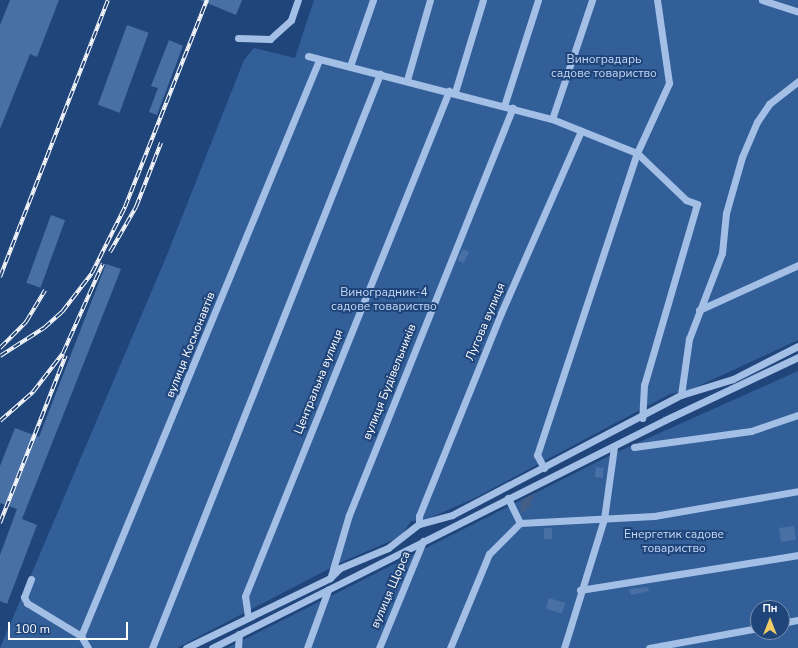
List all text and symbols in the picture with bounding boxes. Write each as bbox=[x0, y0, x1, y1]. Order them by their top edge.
park label: Виноградарь садове товариство bbox=[551, 53, 657, 81]
street label: Лугова вулиця bbox=[463, 281, 509, 363]
park label: Виноградник-4 садове товариство bbox=[331, 286, 437, 314]
street label: вулиця Космонавтів bbox=[163, 290, 219, 400]
street label: вулиця Будівельників bbox=[360, 322, 420, 442]
street label: Центральна вулиця bbox=[291, 327, 347, 437]
park label: Енергетик садове товариство bbox=[624, 528, 724, 556]
street label: вулиця Щорса bbox=[368, 549, 414, 631]
north arrow bbox=[750, 600, 790, 640]
text: Пн bbox=[762, 601, 778, 616]
scale bar bbox=[10, 614, 130, 640]
text: 100 m bbox=[15, 621, 50, 637]

